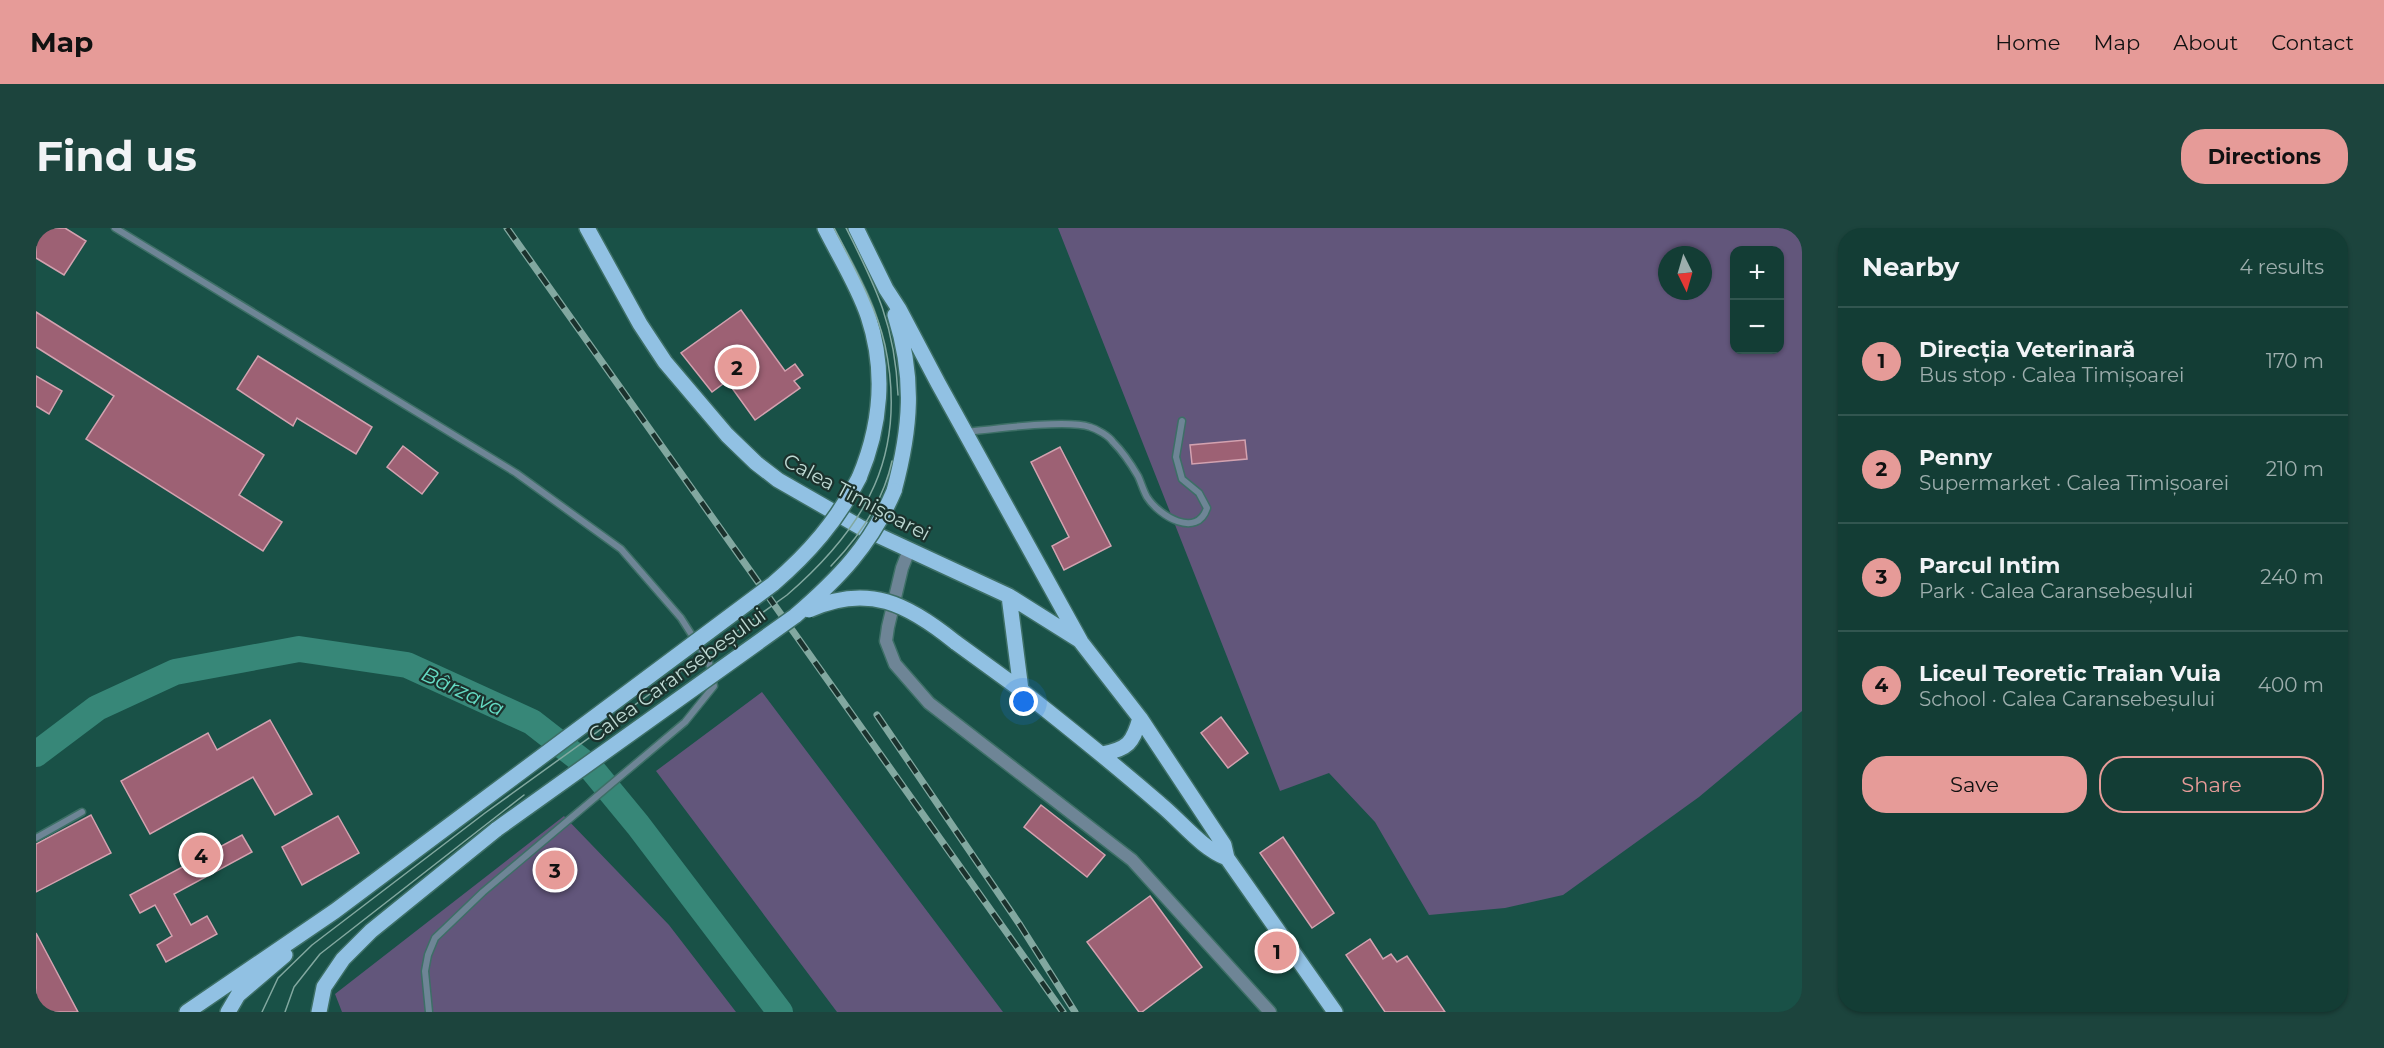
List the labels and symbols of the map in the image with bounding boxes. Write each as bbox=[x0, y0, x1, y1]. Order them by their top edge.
north arrow bbox=[1658, 246, 1712, 300]
pin: 2 bbox=[718, 344, 756, 390]
street label: Calea Timișoarei bbox=[779, 448, 934, 547]
street label: Calea Caransebeșului bbox=[584, 603, 771, 748]
water label: Bârzava bbox=[418, 661, 508, 721]
your location bbox=[1009, 687, 1038, 716]
pin: 4 bbox=[182, 832, 220, 878]
pin: 3 bbox=[536, 848, 574, 892]
pin: 1 bbox=[1258, 928, 1296, 974]

